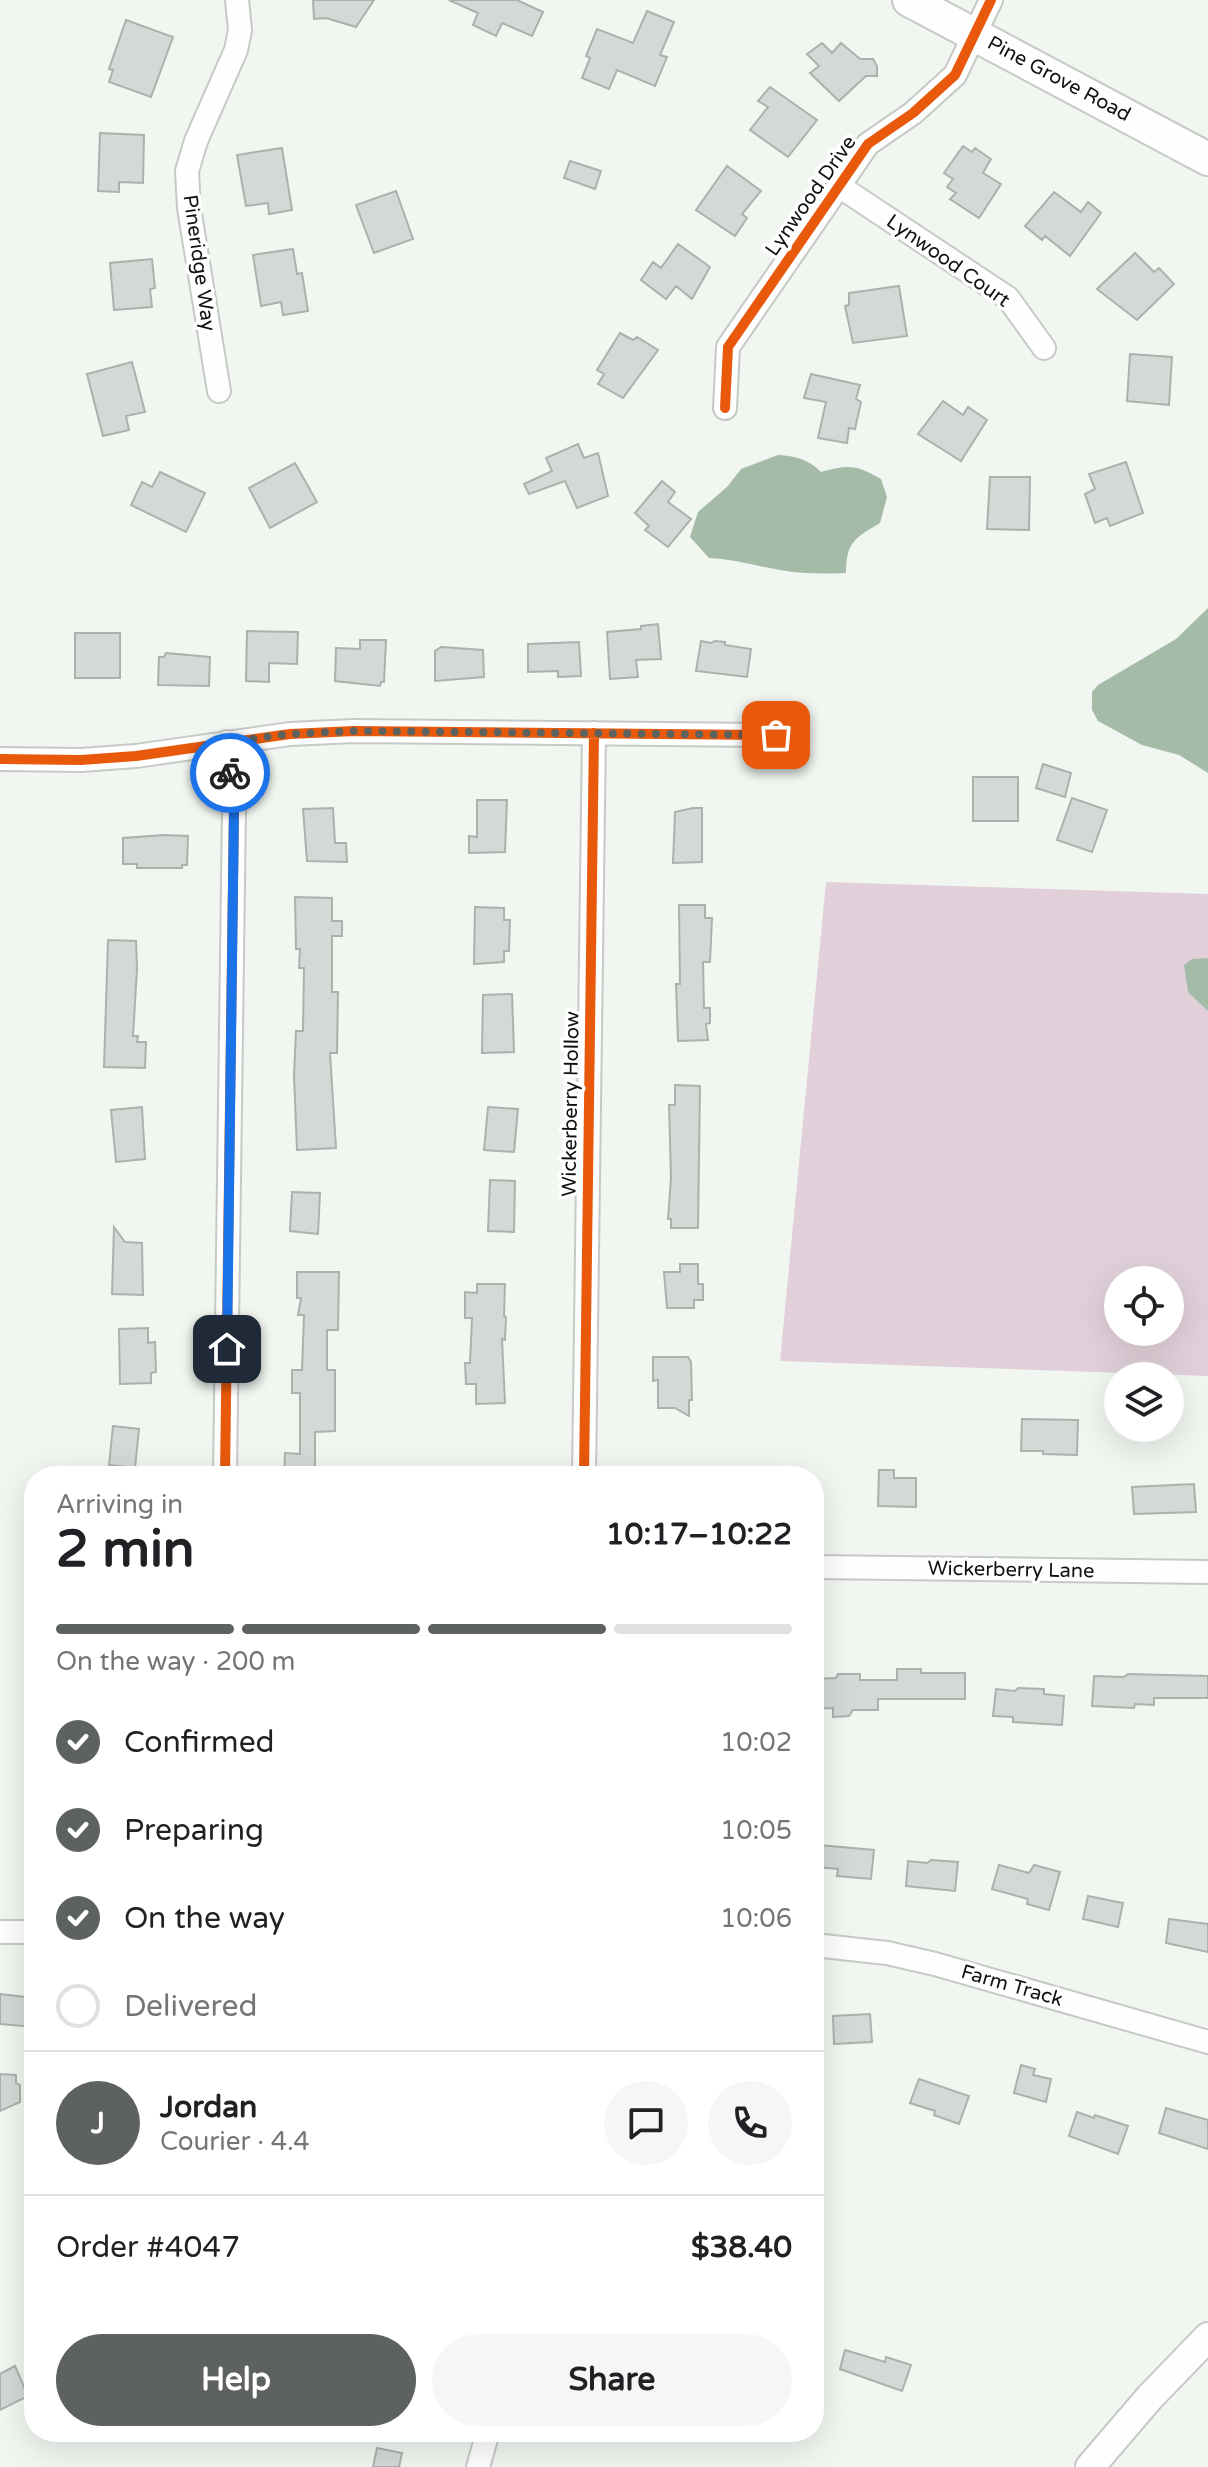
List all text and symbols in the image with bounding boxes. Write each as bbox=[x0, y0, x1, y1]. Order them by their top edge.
street label: Pine Grove Road bbox=[983, 31, 1135, 127]
street label: Lynwood Drive bbox=[761, 131, 861, 261]
street label: Pineridge Way bbox=[178, 193, 220, 333]
street label: Lynwood Court bbox=[882, 209, 1015, 313]
pin bbox=[742, 701, 810, 769]
icon: bag bbox=[754, 713, 798, 757]
courier bbox=[190, 733, 270, 813]
icon: bike bbox=[208, 751, 252, 795]
street label: Wickerberry Hollow bbox=[557, 1011, 585, 1197]
map controls bbox=[1104, 1266, 1184, 1442]
button: locate bbox=[1104, 1266, 1184, 1346]
pin bbox=[193, 1315, 261, 1383]
icon: home bbox=[205, 1327, 249, 1371]
button: layers bbox=[1104, 1362, 1184, 1442]
text: Arriving in bbox=[56, 1489, 183, 1520]
text: 10:17–10:22 bbox=[606, 1516, 792, 1553]
text: 2 min bbox=[56, 1518, 195, 1581]
street label: Wickerberry Lane bbox=[927, 1557, 1095, 1583]
text: On the way · 200 m bbox=[56, 1646, 295, 1677]
icon: check bbox=[56, 1720, 100, 1764]
text: Confirmed bbox=[124, 1724, 275, 1761]
text: 10:02 bbox=[720, 1727, 792, 1758]
icon: check bbox=[56, 1808, 100, 1852]
text: Preparing bbox=[124, 1812, 264, 1849]
text: 10:05 bbox=[720, 1815, 792, 1846]
icon: check bbox=[56, 1896, 100, 1940]
text: On the way bbox=[124, 1900, 285, 1937]
text: 10:06 bbox=[720, 1903, 792, 1934]
street label: Farm Track bbox=[958, 1960, 1066, 2012]
text: Delivered bbox=[124, 1988, 258, 2025]
button: chat bbox=[604, 2081, 688, 2165]
button: phone bbox=[708, 2081, 792, 2165]
text: Jordan bbox=[160, 2089, 257, 2126]
text: J bbox=[91, 2105, 105, 2142]
text: Courier · 4.4 bbox=[160, 2126, 310, 2157]
text: Order #4047 bbox=[56, 2229, 240, 2266]
text: $38.40 bbox=[691, 2229, 792, 2266]
button: Help bbox=[56, 2334, 416, 2426]
button: Share bbox=[432, 2334, 792, 2426]

